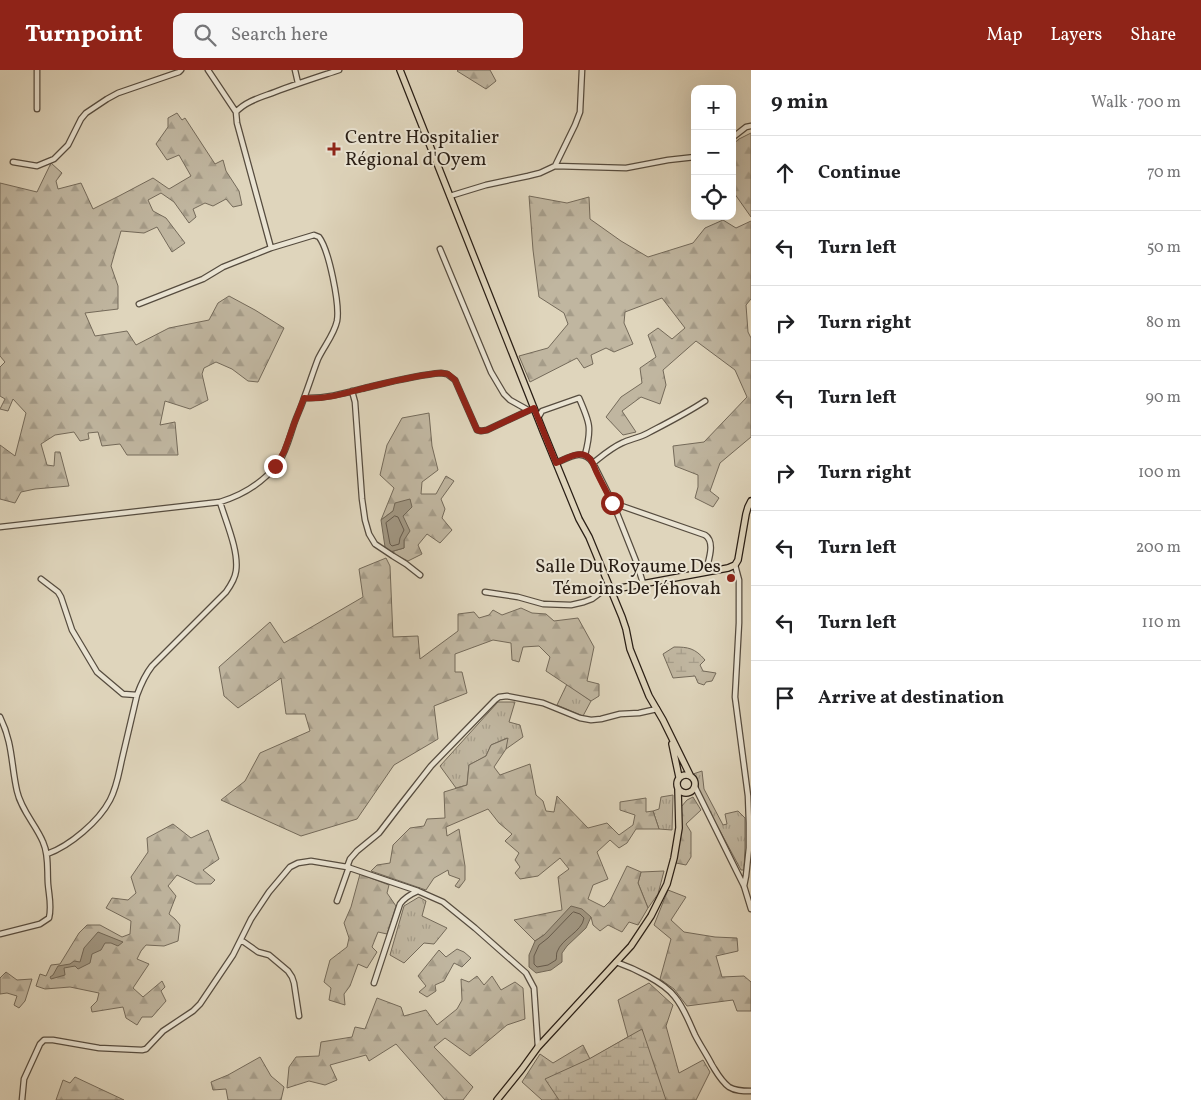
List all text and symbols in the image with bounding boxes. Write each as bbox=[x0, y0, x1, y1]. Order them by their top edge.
search box bbox=[173, 13, 523, 58]
text: Turnpoint bbox=[25, 18, 143, 52]
icon: search bbox=[191, 21, 219, 49]
text: Search here bbox=[231, 22, 328, 48]
text: Map bbox=[986, 23, 1022, 48]
text: Layers bbox=[1050, 23, 1102, 48]
text: Share bbox=[1130, 23, 1176, 48]
map controls bbox=[691, 85, 736, 220]
button: + bbox=[691, 85, 736, 130]
text: 9 min bbox=[771, 88, 828, 117]
text: Walk · 700 m bbox=[1091, 92, 1181, 114]
place label: Centre Hospitalier Régional d'Oyem bbox=[345, 125, 499, 173]
button: − bbox=[691, 130, 736, 175]
marker: Centre Hospitalier Régional d'Oyem bbox=[327, 142, 341, 156]
icon: ahead bbox=[771, 159, 799, 187]
text: Continue bbox=[818, 160, 901, 186]
text: 70 m bbox=[1147, 162, 1181, 184]
button: locate bbox=[691, 175, 736, 220]
icon: left bbox=[771, 234, 799, 262]
text: Turn left bbox=[818, 235, 897, 261]
text: 50 m bbox=[1147, 237, 1181, 259]
icon: right bbox=[771, 309, 799, 337]
text: Turn right bbox=[818, 310, 911, 336]
text: 80 m bbox=[1146, 312, 1181, 334]
icon: left bbox=[771, 384, 799, 412]
text: Turn left bbox=[818, 385, 897, 411]
text: 90 m bbox=[1145, 387, 1181, 409]
route end bbox=[264, 455, 287, 478]
icon: right bbox=[771, 459, 799, 487]
text: Turn right bbox=[818, 460, 911, 486]
text: 100 m bbox=[1138, 462, 1181, 484]
route start bbox=[601, 492, 624, 515]
icon: left bbox=[771, 534, 799, 562]
text: Turn left bbox=[818, 535, 897, 561]
text: 200 m bbox=[1136, 537, 1181, 559]
place label: Salle Du Royaume Des Témoins De Jéhovah bbox=[535, 554, 721, 602]
marker: Salle Du Royaume Des Témoins De Jéhovah bbox=[725, 572, 737, 584]
icon: left bbox=[771, 609, 799, 637]
text: Turn left bbox=[818, 610, 897, 636]
text: 110 m bbox=[1142, 612, 1181, 634]
icon: arrive bbox=[771, 684, 799, 712]
text: Arrive at destination bbox=[818, 685, 1004, 711]

